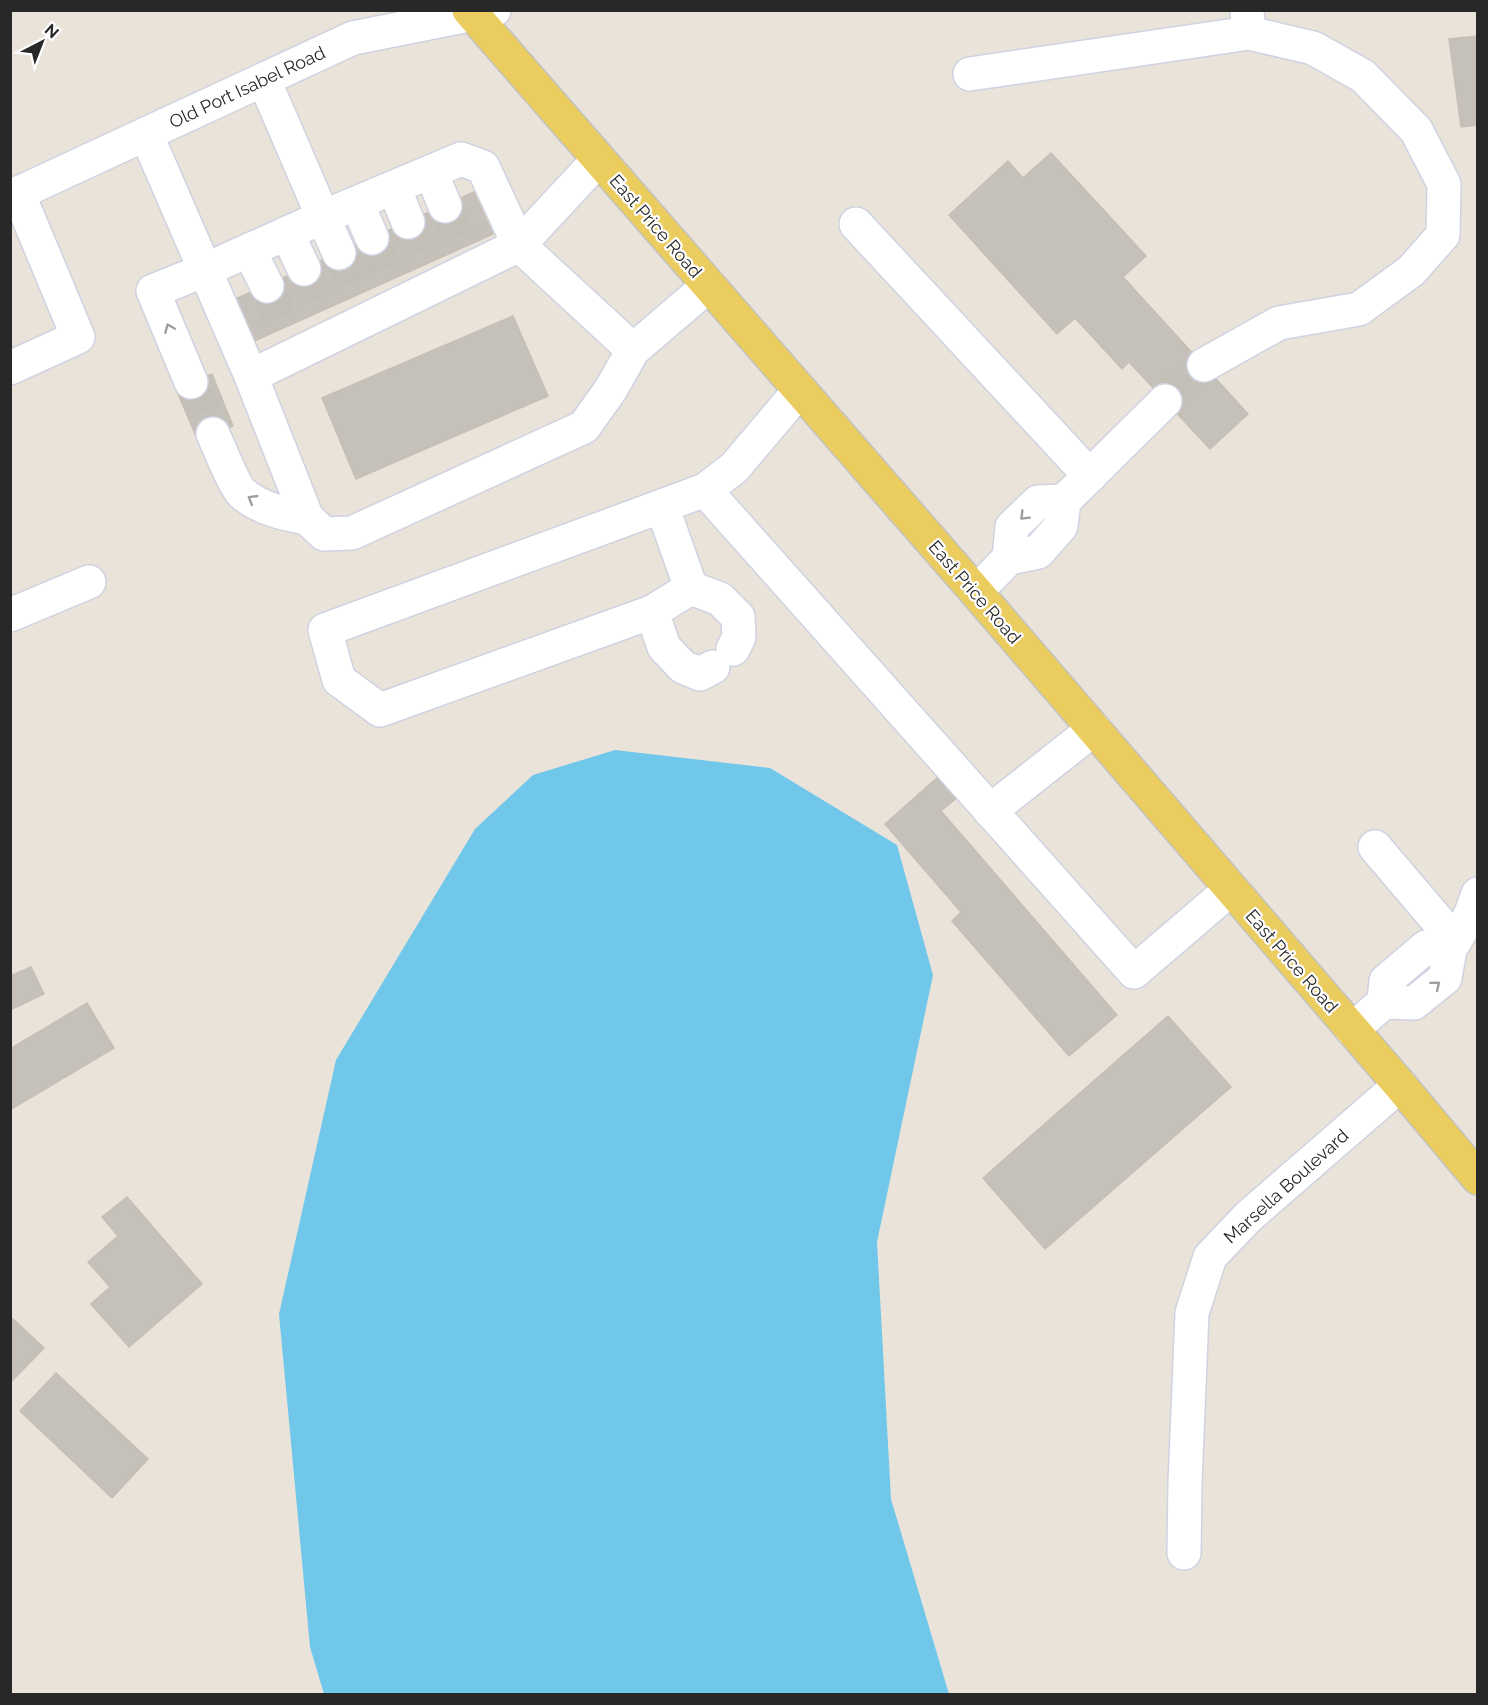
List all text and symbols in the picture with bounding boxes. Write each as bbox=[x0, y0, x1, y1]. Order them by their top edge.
north arrow bbox=[12, 12, 72, 72]
text: N bbox=[41, 20, 63, 42]
street label: Old Port Isabel Road bbox=[166, 42, 328, 132]
street label: East Price Road bbox=[606, 170, 706, 282]
one-way arrow bbox=[164, 324, 176, 335]
one-way arrow bbox=[248, 495, 258, 507]
one-way arrow bbox=[1020, 508, 1031, 519]
street label: East Price Road bbox=[925, 536, 1025, 648]
street label: East Price Road bbox=[1242, 905, 1342, 1017]
one-way arrow bbox=[1429, 982, 1440, 993]
street label: Marsella Boulevard bbox=[1219, 1125, 1353, 1247]

